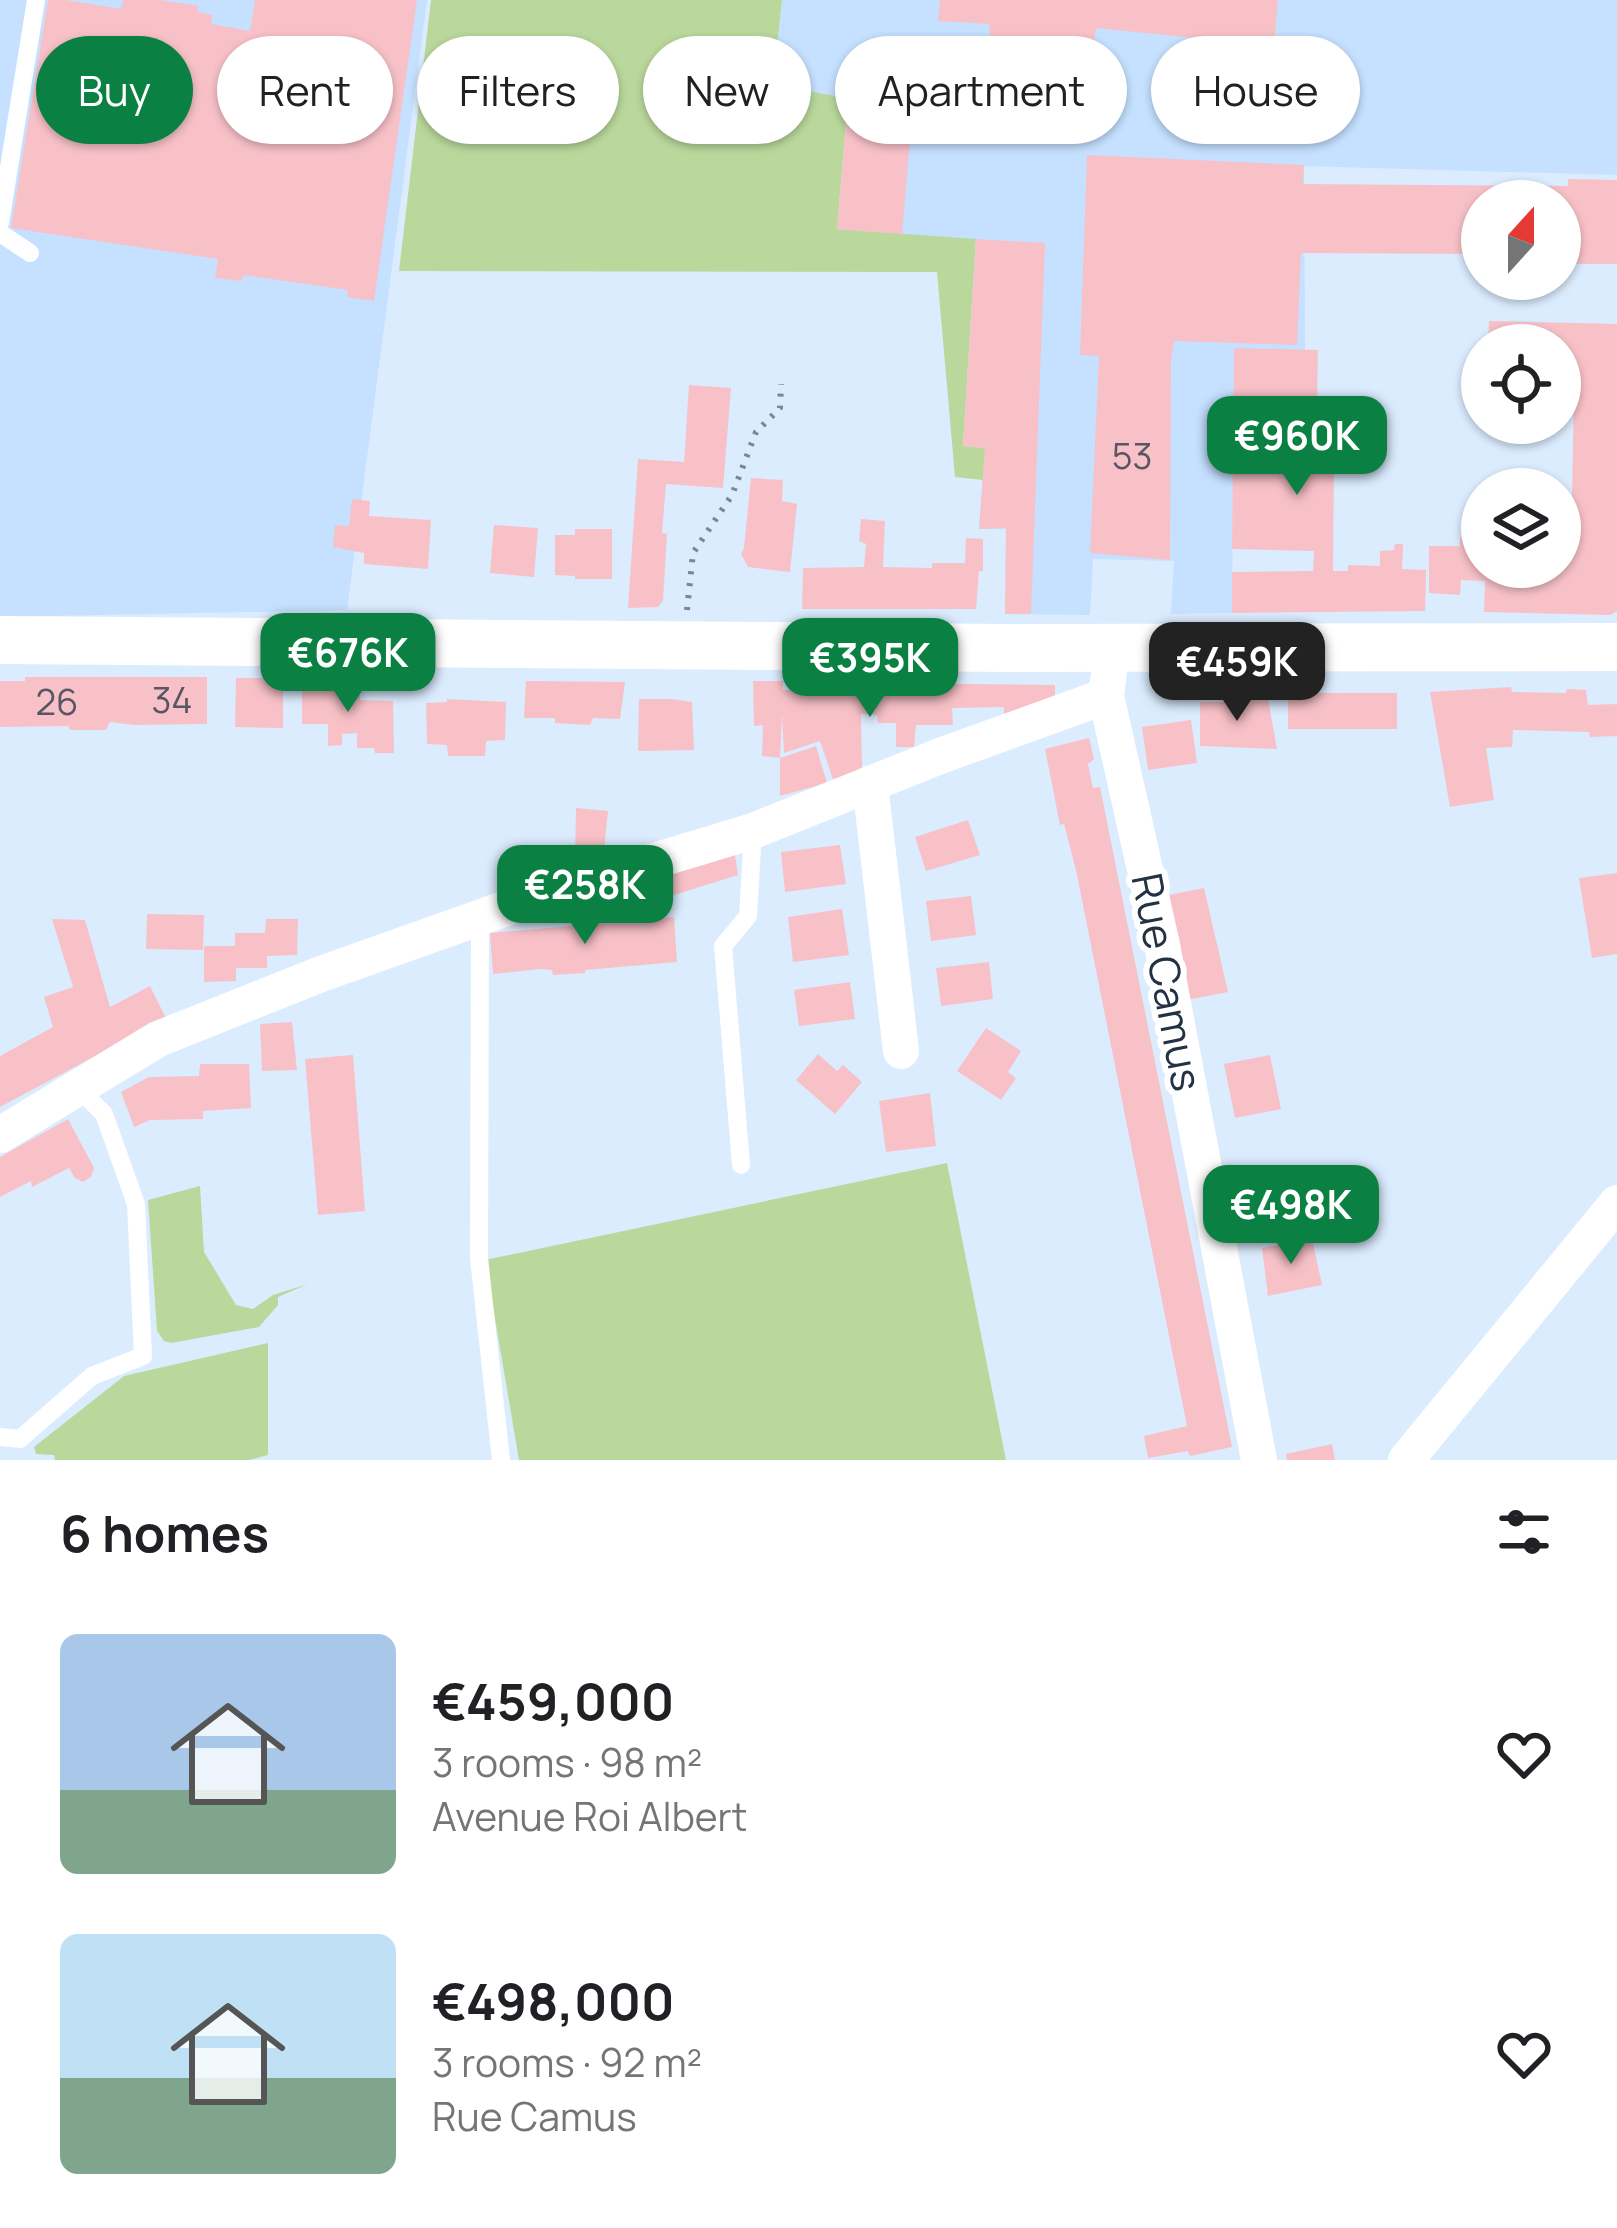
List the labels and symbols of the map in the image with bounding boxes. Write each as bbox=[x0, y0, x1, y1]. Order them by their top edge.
north arrow bbox=[1461, 180, 1581, 300]
pin: €960K bbox=[1213, 396, 1381, 498]
house number: 53 bbox=[1112, 431, 1152, 480]
pin: €676K bbox=[264, 613, 432, 715]
pin: €395K bbox=[786, 618, 954, 720]
pin: €459K bbox=[1153, 622, 1321, 724]
house number: 34 bbox=[151, 675, 193, 724]
house number: 26 bbox=[36, 677, 78, 726]
pin: €258K bbox=[501, 845, 669, 947]
street label: Rue Camus bbox=[1118, 868, 1217, 1096]
pin: €498K bbox=[1207, 1165, 1375, 1267]

